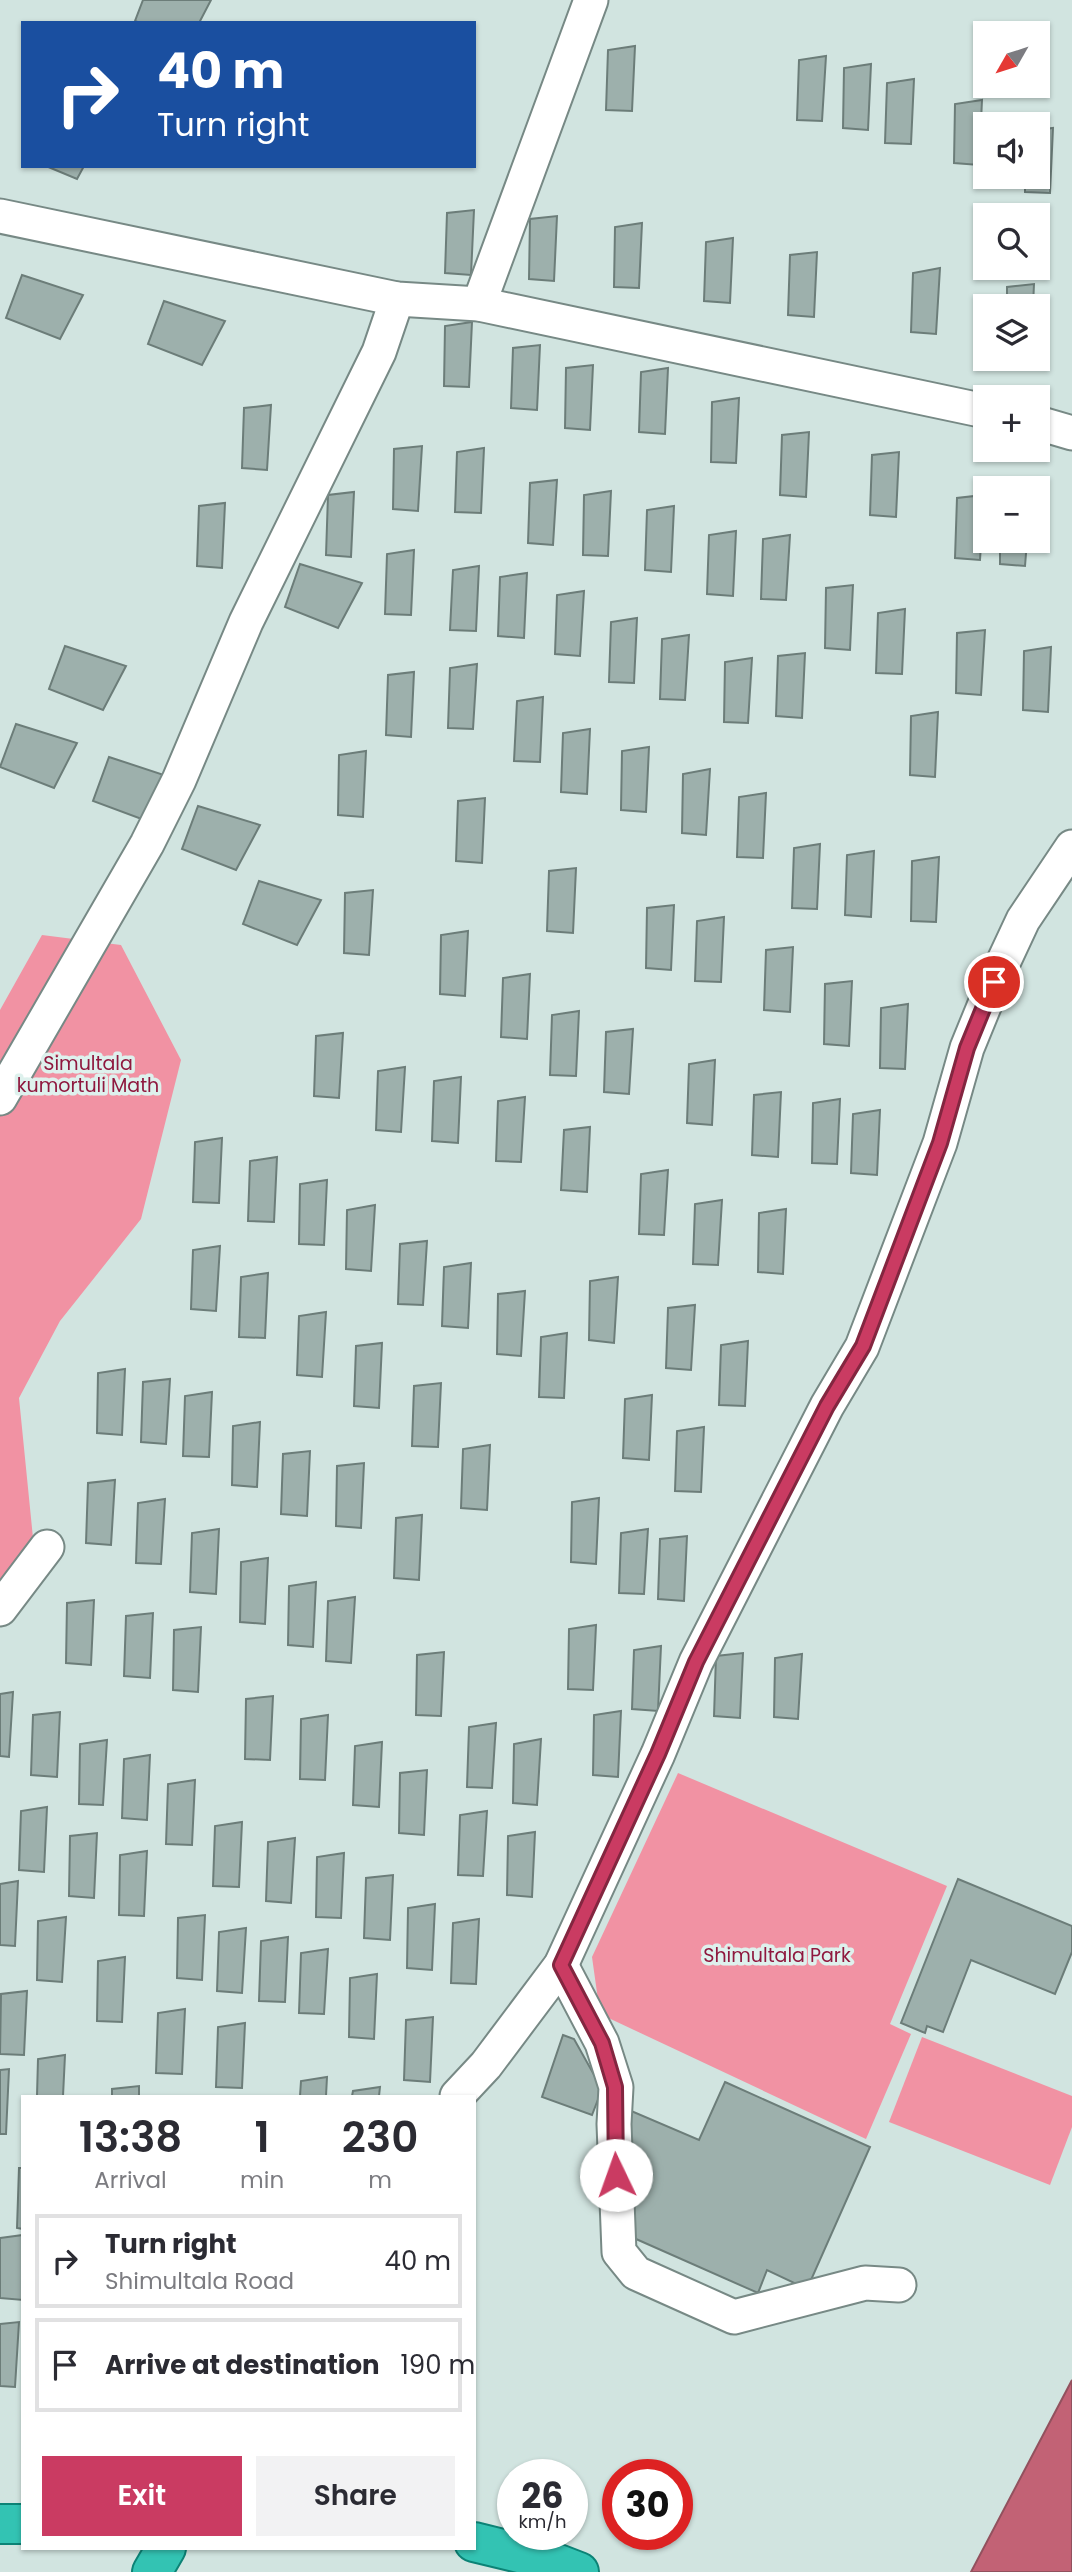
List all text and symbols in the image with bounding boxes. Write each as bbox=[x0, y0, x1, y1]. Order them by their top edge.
north arrow bbox=[973, 21, 1050, 98]
map controls bbox=[973, 21, 1050, 553]
text: 40 m bbox=[157, 37, 284, 105]
icon: right bbox=[42, 49, 133, 140]
text: Turn right bbox=[157, 102, 309, 147]
button: sound bbox=[973, 112, 1050, 189]
button: search bbox=[973, 203, 1050, 280]
button: layers bbox=[973, 294, 1050, 371]
button: + bbox=[973, 385, 1050, 462]
button: − bbox=[973, 476, 1050, 553]
pin bbox=[964, 952, 1024, 1012]
icon: arrive bbox=[975, 963, 1013, 1001]
park label: Simultala kumortuli Math bbox=[17, 1050, 159, 1099]
park label: Shimultala Park bbox=[703, 1942, 851, 1969]
text: 13:38 bbox=[79, 2108, 182, 2167]
text: 1 bbox=[254, 2108, 270, 2167]
text: 230 bbox=[342, 2108, 418, 2167]
position arrow bbox=[579, 2138, 653, 2212]
text: Arrival bbox=[94, 2164, 167, 2196]
text: min bbox=[240, 2164, 284, 2196]
text: m bbox=[368, 2164, 392, 2196]
text: Turn right bbox=[105, 2226, 237, 2262]
icon: right bbox=[46, 2242, 84, 2280]
text: 40 m bbox=[385, 2243, 451, 2279]
text: Shimultala Road bbox=[105, 2265, 294, 2297]
icon: arrive bbox=[46, 2346, 84, 2384]
text: Arrive at destination bbox=[105, 2347, 380, 2383]
text: 190 m bbox=[401, 2347, 475, 2383]
button: Exit bbox=[42, 2456, 242, 2536]
button: Share bbox=[256, 2456, 455, 2536]
speed limit sign: 30 bbox=[602, 2459, 693, 2550]
text: 26 bbox=[521, 2471, 564, 2520]
text: km/h bbox=[519, 2509, 566, 2534]

